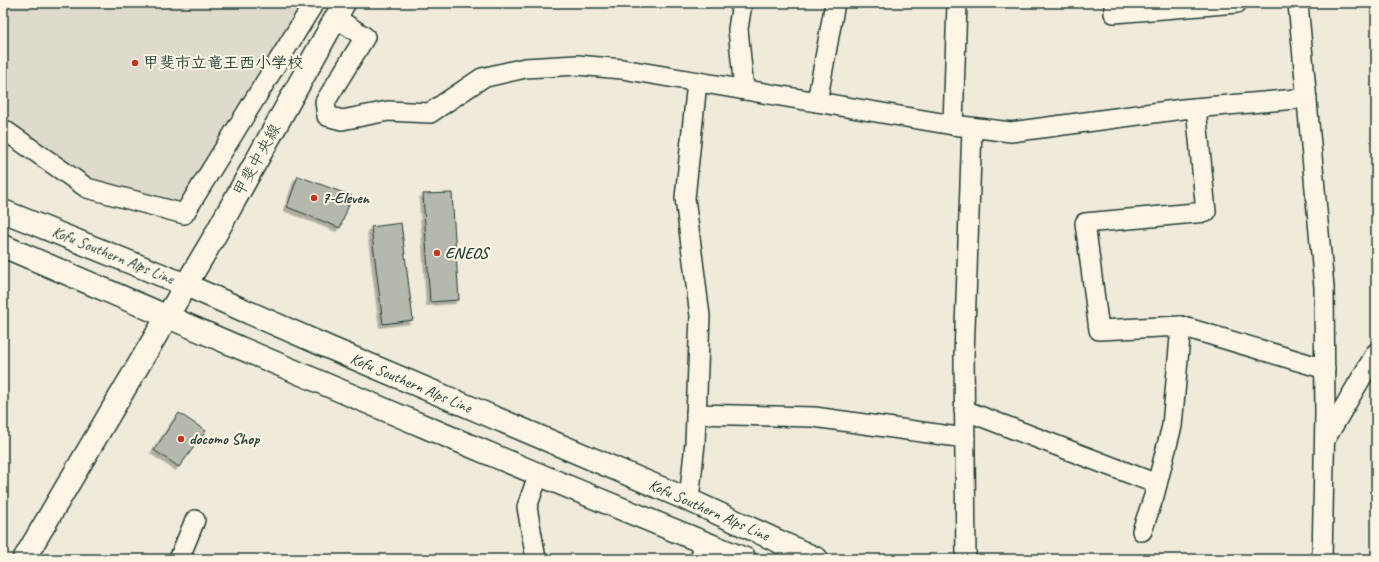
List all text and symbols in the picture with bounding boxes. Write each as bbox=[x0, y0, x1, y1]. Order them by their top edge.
place label: 甲斐市立竜王西小学校 bbox=[143, 53, 303, 73]
marker: 甲斐市立竜王西小学校 bbox=[130, 58, 140, 68]
street label: 甲斐中央線 bbox=[229, 120, 285, 200]
place label: 7-Eleven bbox=[322, 188, 371, 208]
marker: 7-Eleven bbox=[309, 193, 319, 203]
street label: Kofu Southern Alps Line bbox=[49, 221, 179, 289]
place label: ENEOS bbox=[445, 243, 491, 263]
marker: ENEOS bbox=[432, 248, 442, 258]
street label: Kofu Southern Alps Line bbox=[347, 348, 476, 418]
place label: docomo Shop bbox=[189, 429, 261, 449]
marker: docomo Shop bbox=[176, 434, 186, 444]
street label: Kofu Southern Alps Line bbox=[646, 474, 774, 546]

